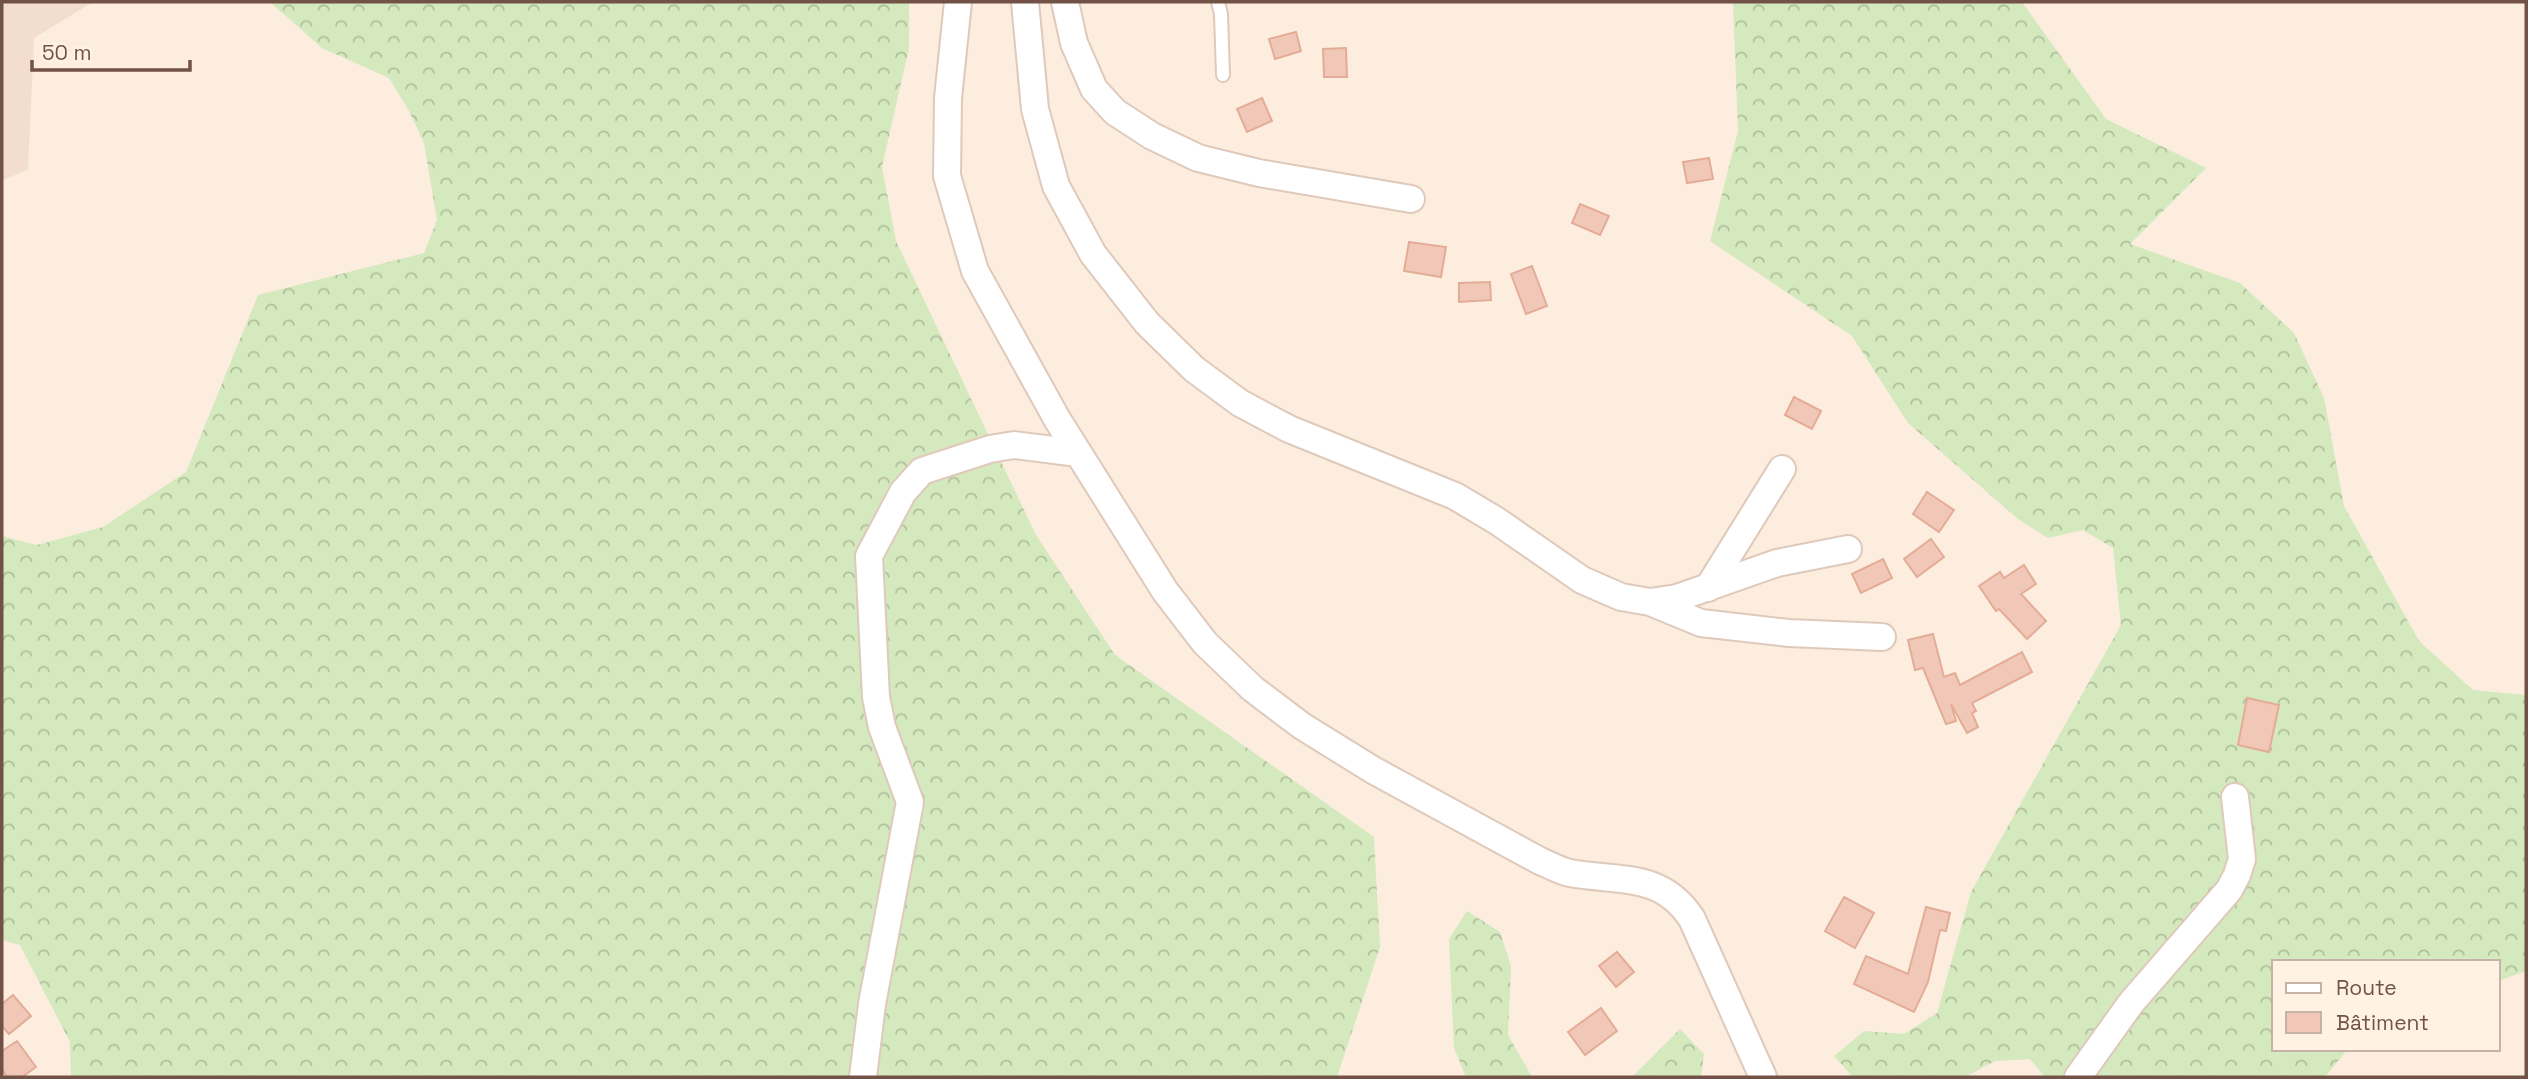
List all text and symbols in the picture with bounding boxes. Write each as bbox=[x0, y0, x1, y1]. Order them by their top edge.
scale bar bbox=[32, 28, 189, 72]
text: 50 m bbox=[42, 39, 92, 66]
legend bbox=[2272, 960, 2500, 1051]
text: Route bbox=[2336, 974, 2397, 1001]
text: Bâtiment bbox=[2336, 1009, 2429, 1036]

